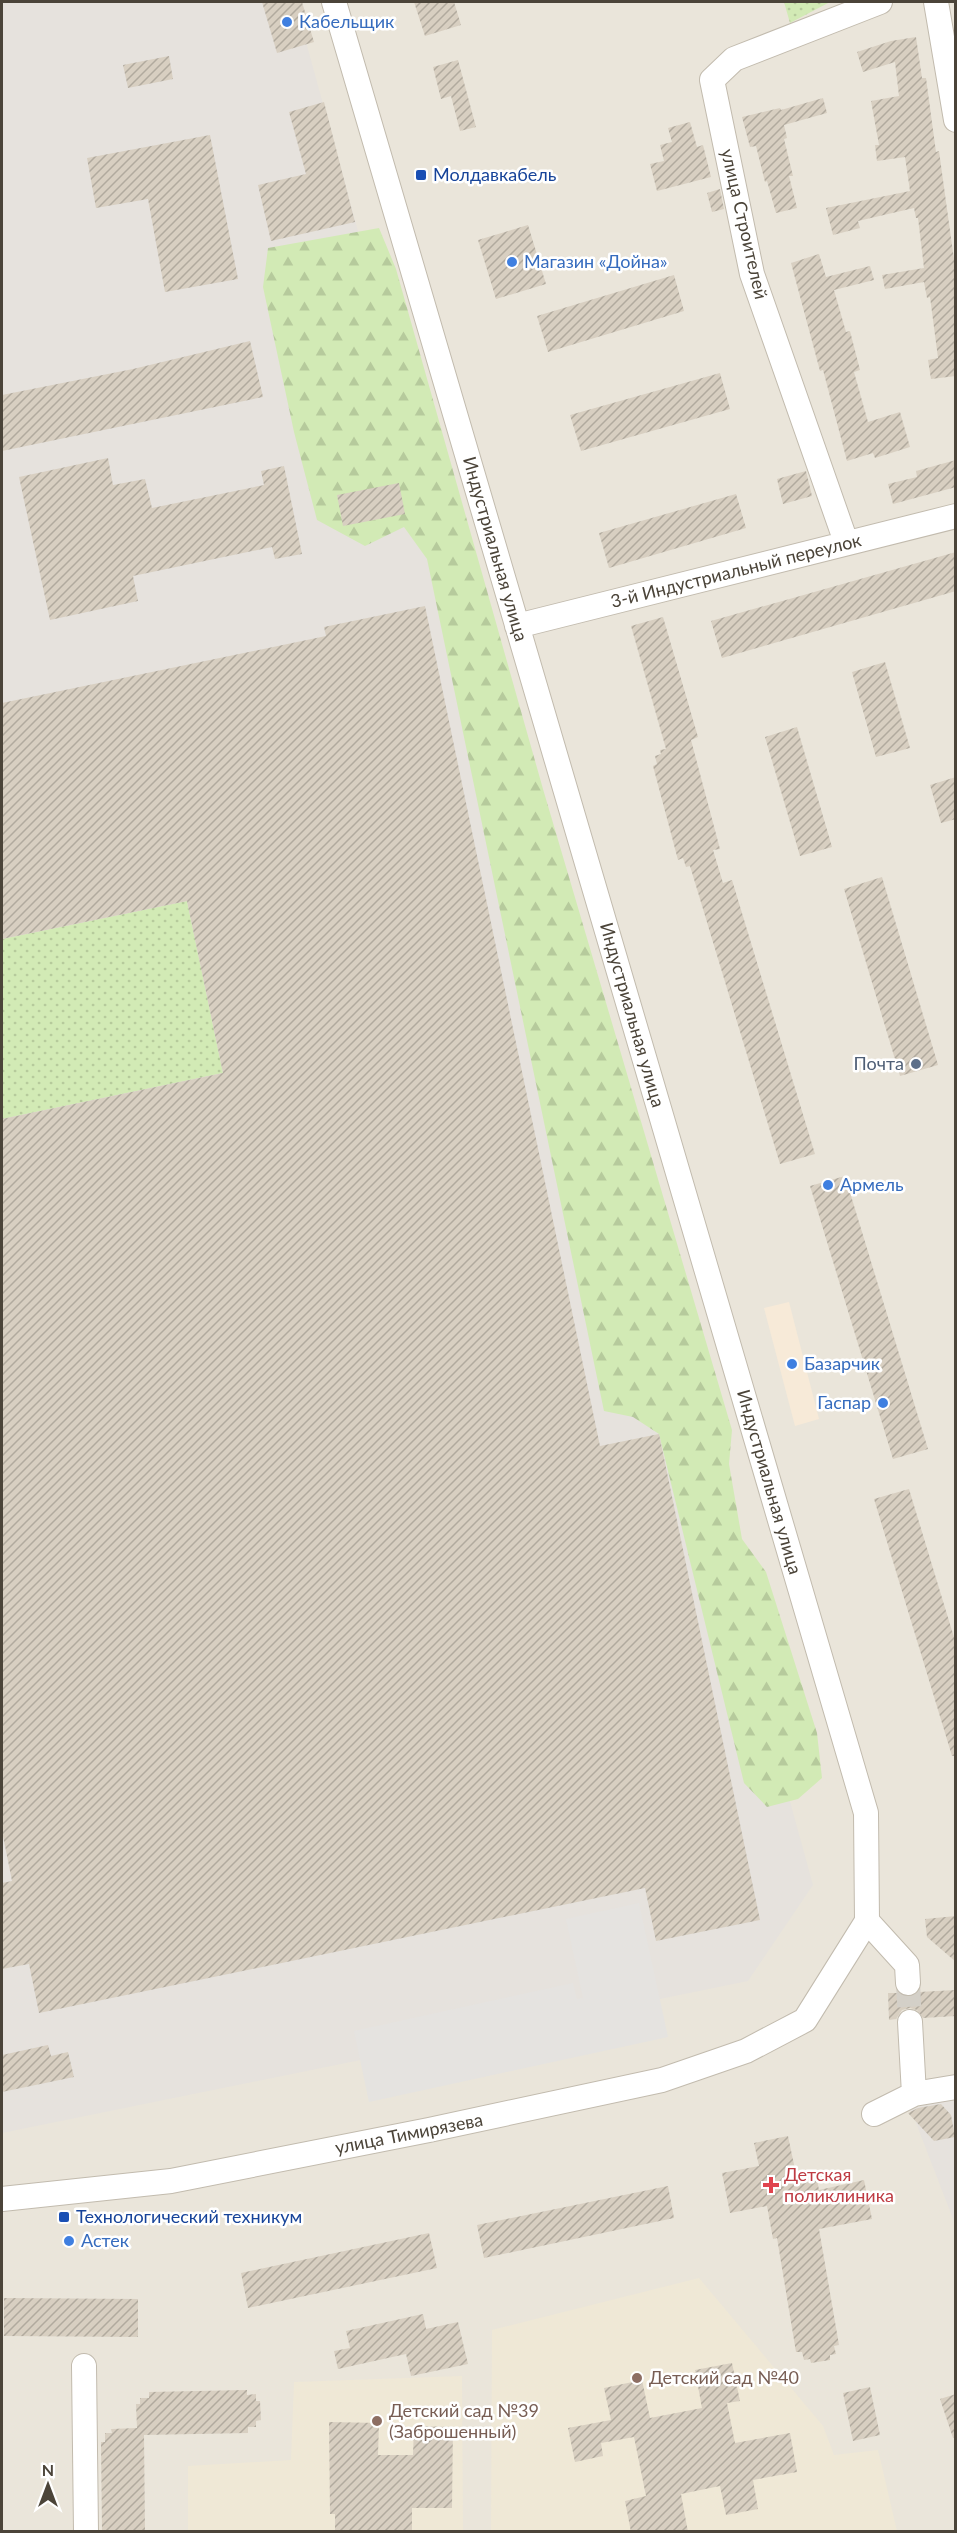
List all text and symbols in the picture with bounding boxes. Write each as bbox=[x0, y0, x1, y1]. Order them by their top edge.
place label: Кабельщик bbox=[299, 10, 395, 32]
marker: Кабельщик bbox=[280, 15, 294, 29]
street label: улица Строителей bbox=[717, 146, 773, 301]
place label: Молдавкабель bbox=[433, 163, 557, 185]
marker: Молдавкабель bbox=[414, 168, 428, 182]
place label: Магазин «Дойна» bbox=[524, 250, 668, 272]
marker: Магазин «Дойна» bbox=[505, 255, 519, 269]
street label: Индустриальная улица bbox=[459, 454, 533, 644]
street label: 3-й Индустриальный переулок bbox=[608, 528, 864, 612]
street label: Индустриальная улица bbox=[596, 920, 670, 1110]
place label: Почта bbox=[854, 1052, 904, 1074]
marker: Почта bbox=[909, 1057, 923, 1071]
place label: Армель bbox=[840, 1173, 904, 1195]
marker: Армель bbox=[821, 1178, 835, 1192]
place label: Базарчик bbox=[804, 1352, 881, 1374]
marker: Базарчик bbox=[785, 1357, 799, 1371]
street label: Индустриальная улица bbox=[733, 1387, 807, 1577]
place label: Гаспар bbox=[817, 1391, 871, 1413]
marker: Гаспар bbox=[876, 1396, 890, 1410]
street label: улица Тимирязева bbox=[333, 2108, 485, 2158]
place label: Детская поликлиника bbox=[784, 2163, 894, 2206]
marker: Детская поликлиника bbox=[762, 2176, 780, 2194]
place label: Технологический техникум bbox=[76, 2205, 302, 2227]
marker: Технологический техникум bbox=[57, 2210, 71, 2224]
place label: Астек bbox=[81, 2229, 130, 2251]
marker: Астек bbox=[62, 2234, 76, 2248]
place label: Детский сад №40 bbox=[649, 2366, 799, 2388]
marker: Детский сад №40 bbox=[630, 2371, 644, 2385]
place label: Детский сад №39 (Заброшенный) bbox=[389, 2399, 539, 2442]
marker: Детский сад №39 (Заброшенный) bbox=[370, 2414, 384, 2428]
north arrow bbox=[18, 2455, 78, 2515]
text: N bbox=[42, 2460, 54, 2479]

